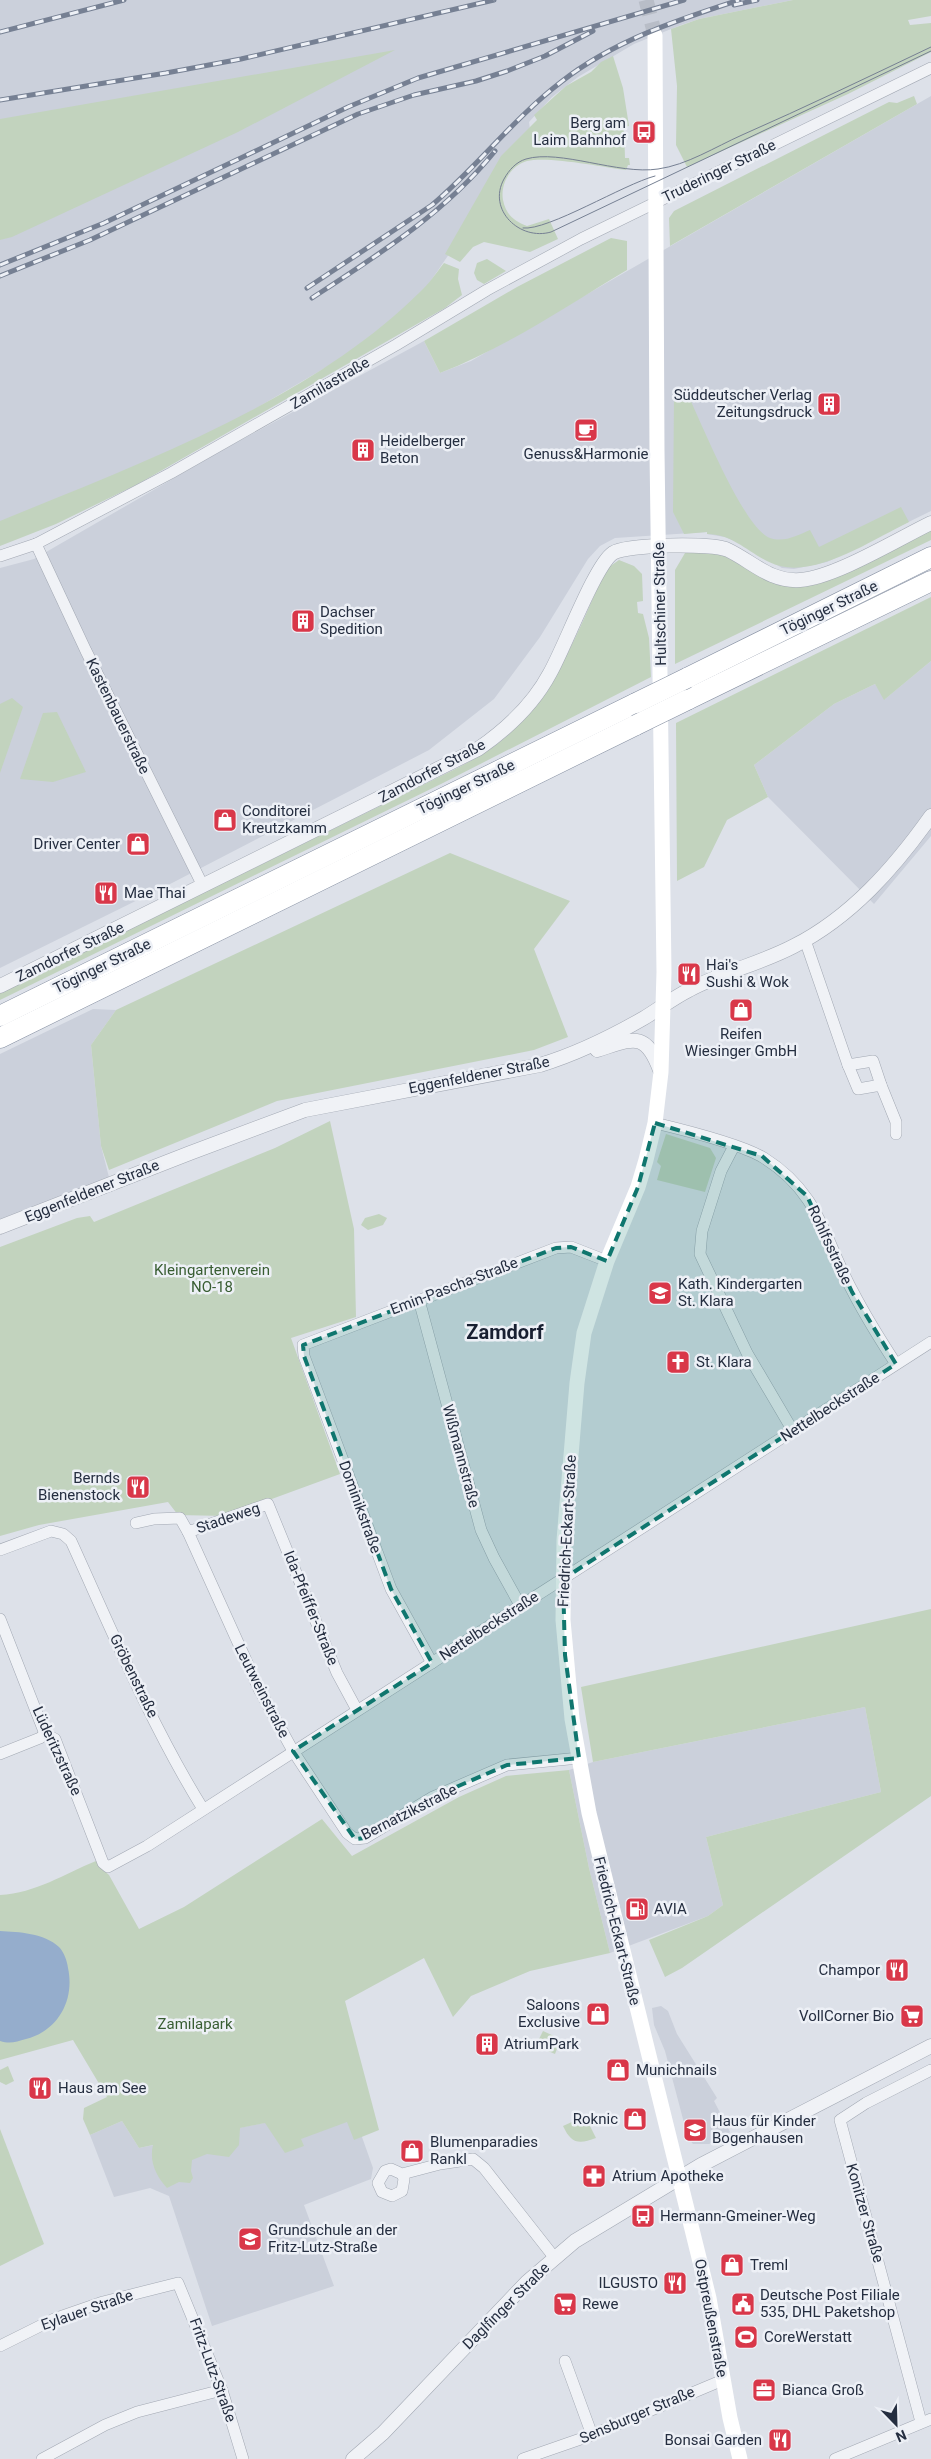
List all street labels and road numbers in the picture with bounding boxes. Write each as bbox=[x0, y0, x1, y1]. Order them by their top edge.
street label: Truderinger Straße bbox=[659, 136, 779, 206]
street label: Zamilastraße bbox=[287, 353, 373, 413]
street label: Hultschiner Straße bbox=[650, 542, 670, 666]
street label: Töginger Straße bbox=[777, 577, 881, 639]
street label: Kastenbauerstraße bbox=[82, 655, 154, 777]
street label: Zamdorfer Straße bbox=[376, 735, 488, 807]
street label: Töginger Straße bbox=[414, 756, 518, 818]
street label: Zamdorfer Straße bbox=[13, 918, 127, 986]
street label: Töginger Straße bbox=[50, 935, 154, 997]
street label: Eggenfeldener Straße bbox=[407, 1052, 551, 1097]
street label: Eggenfeldener Straße bbox=[22, 1156, 162, 1226]
street label: Rohlfsstraße bbox=[804, 1203, 856, 1287]
street label: Emin-Pascha-Straße bbox=[388, 1253, 520, 1319]
street label: Nettelbeckstraße bbox=[777, 1368, 883, 1446]
street label: Wißmannstraße bbox=[439, 1402, 483, 1510]
street label: Friedrich-Eckart-Straße bbox=[554, 1454, 580, 1608]
street label: Dominikstraße bbox=[335, 1458, 385, 1556]
street label: Stadeweg bbox=[194, 1499, 262, 1537]
street label: Ida-Pfeiffer-Straße bbox=[280, 1548, 342, 1668]
street label: Nettelbeckstraße bbox=[436, 1587, 542, 1665]
street label: Gröbenstraße bbox=[106, 1631, 162, 1721]
street label: Leutweinstraße bbox=[231, 1641, 293, 1741]
street label: Lüderitzstraße bbox=[29, 1704, 85, 1798]
street label: Bernatzikstraße bbox=[358, 1780, 460, 1844]
street label: Friedrich-Eckart-Straße bbox=[590, 1855, 644, 2007]
street label: Konitzer Straße bbox=[842, 2161, 888, 2265]
street label: Ostpreußenstraße bbox=[691, 2257, 731, 2379]
street label: Daglfinger Straße bbox=[459, 2259, 553, 2353]
street label: Eylauer Straße bbox=[39, 2286, 135, 2334]
street label: Fritz-Lutz-Straße bbox=[186, 2315, 240, 2425]
street label: Sensburger Straße bbox=[577, 2383, 697, 2447]

